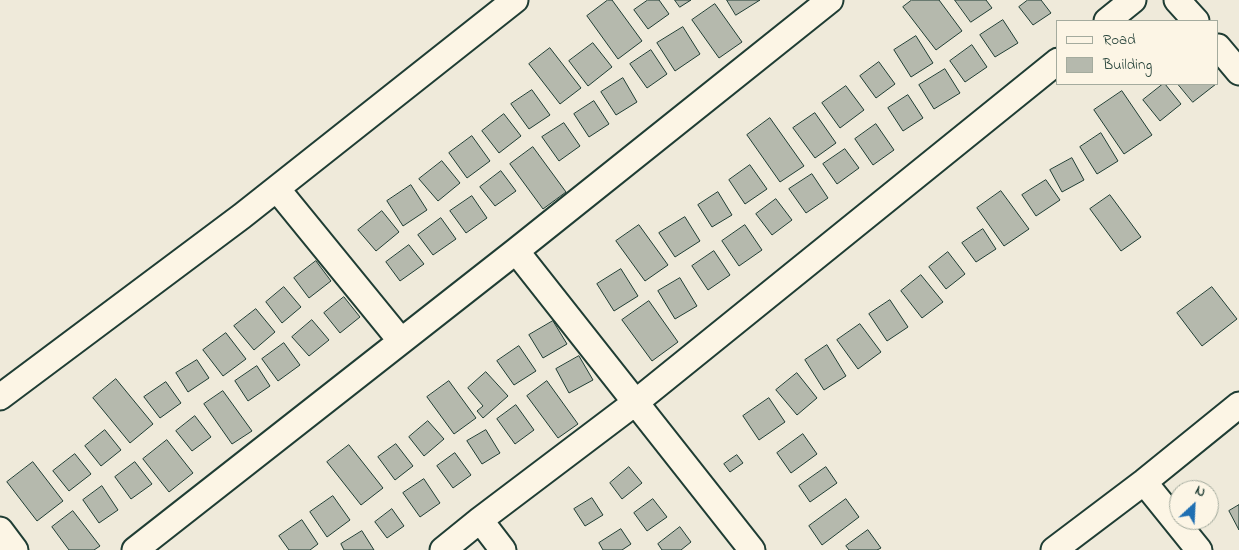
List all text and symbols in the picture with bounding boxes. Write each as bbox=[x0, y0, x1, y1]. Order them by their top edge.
legend bbox=[1056, 20, 1219, 85]
text: Road bbox=[1103, 29, 1136, 51]
text: Building bbox=[1103, 54, 1152, 76]
north arrow bbox=[1169, 480, 1219, 530]
text: N bbox=[1191, 480, 1209, 503]

